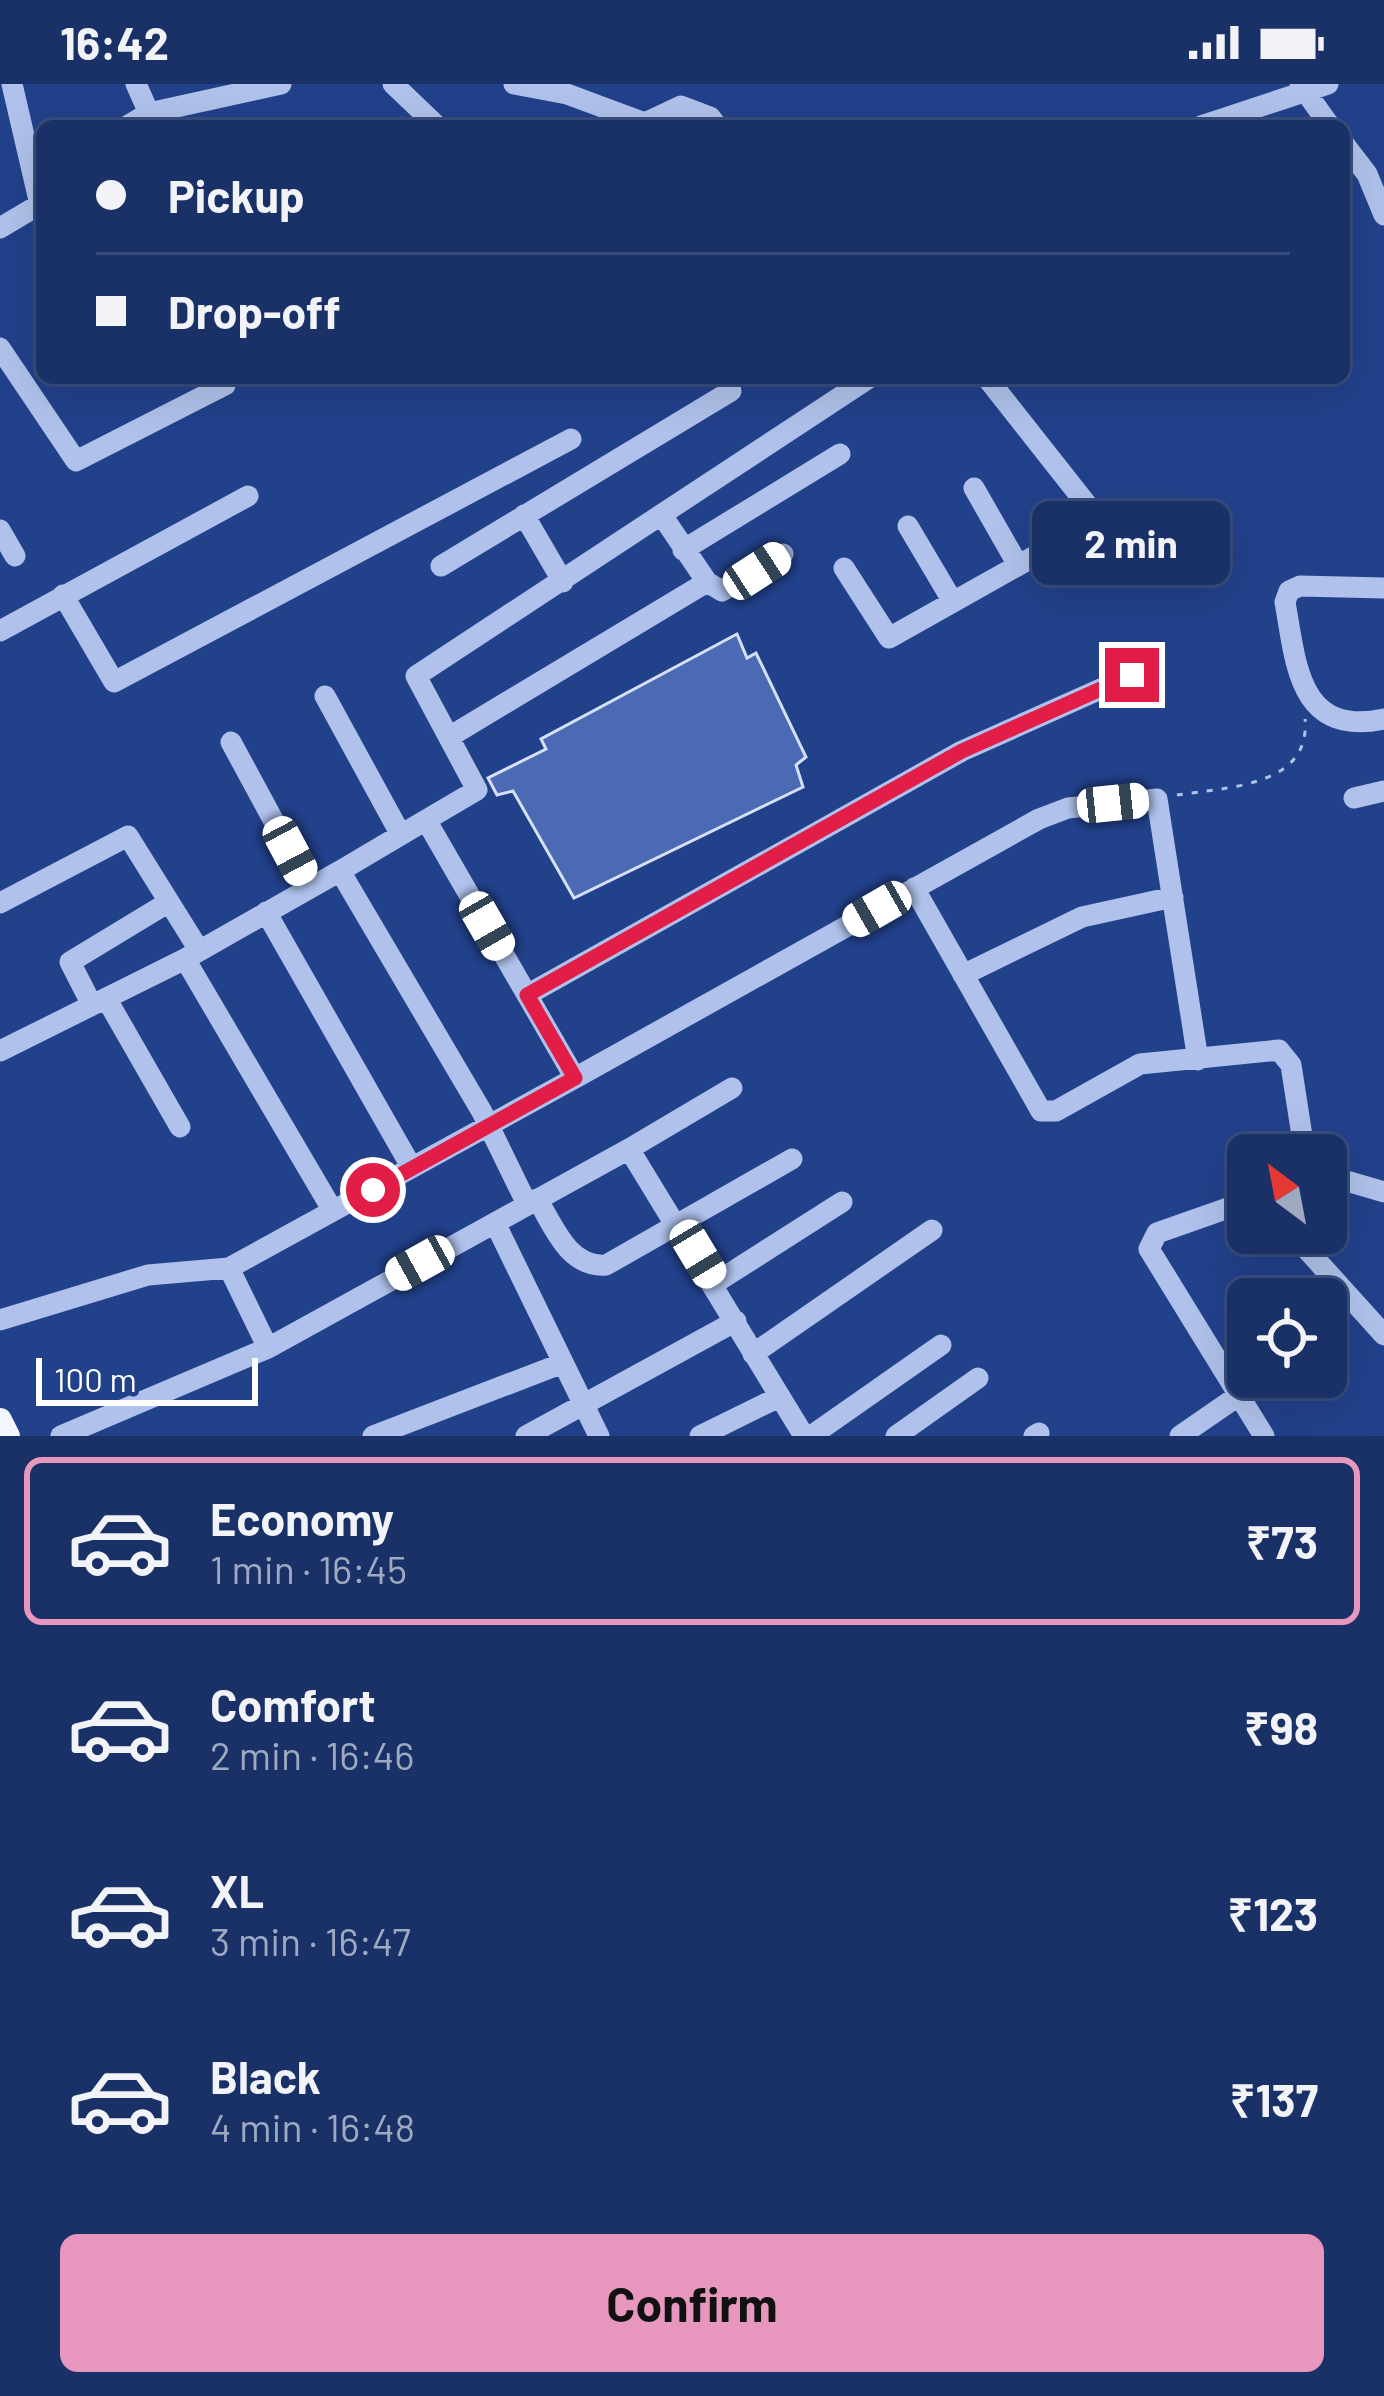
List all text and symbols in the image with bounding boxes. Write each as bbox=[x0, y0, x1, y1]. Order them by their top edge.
text: 16:42 bbox=[60, 15, 169, 69]
text: Pickup bbox=[168, 168, 305, 222]
text: Drop-off bbox=[168, 284, 341, 338]
callout: 2 min bbox=[1033, 501, 1231, 585]
text: 2 min bbox=[1084, 519, 1178, 566]
car bbox=[717, 536, 797, 606]
route end bbox=[1105, 648, 1159, 702]
car bbox=[1075, 781, 1151, 825]
car bbox=[257, 811, 323, 891]
car bbox=[837, 875, 917, 943]
car bbox=[453, 886, 521, 966]
north arrow bbox=[1227, 1134, 1347, 1254]
map controls bbox=[1227, 1134, 1347, 1398]
route start bbox=[346, 1163, 400, 1217]
car bbox=[664, 1214, 732, 1294]
car bbox=[380, 1230, 460, 1296]
button: locate bbox=[1227, 1278, 1347, 1398]
scale bar bbox=[36, 1352, 258, 1405]
text: 100 m bbox=[54, 1359, 137, 1399]
icon: car bbox=[66, 1487, 174, 1595]
text: Economy bbox=[210, 1491, 394, 1545]
text: ₹73 bbox=[1246, 1514, 1318, 1568]
text: 1 min · 16:45 bbox=[210, 1545, 407, 1592]
icon: car bbox=[66, 1673, 174, 1781]
text: Comfort bbox=[210, 1677, 376, 1731]
text: ₹98 bbox=[1244, 1700, 1318, 1754]
text: 2 min · 16:46 bbox=[210, 1731, 414, 1778]
icon: car bbox=[66, 1859, 174, 1967]
text: XL bbox=[210, 1863, 264, 1917]
text: ₹123 bbox=[1227, 1886, 1318, 1940]
text: 3 min · 16:47 bbox=[210, 1917, 411, 1964]
icon: car bbox=[66, 2045, 174, 2153]
text: Black bbox=[210, 2049, 321, 2103]
text: ₹137 bbox=[1230, 2072, 1318, 2126]
text: 4 min · 16:48 bbox=[210, 2103, 415, 2150]
button: Confirm bbox=[60, 2234, 1324, 2372]

